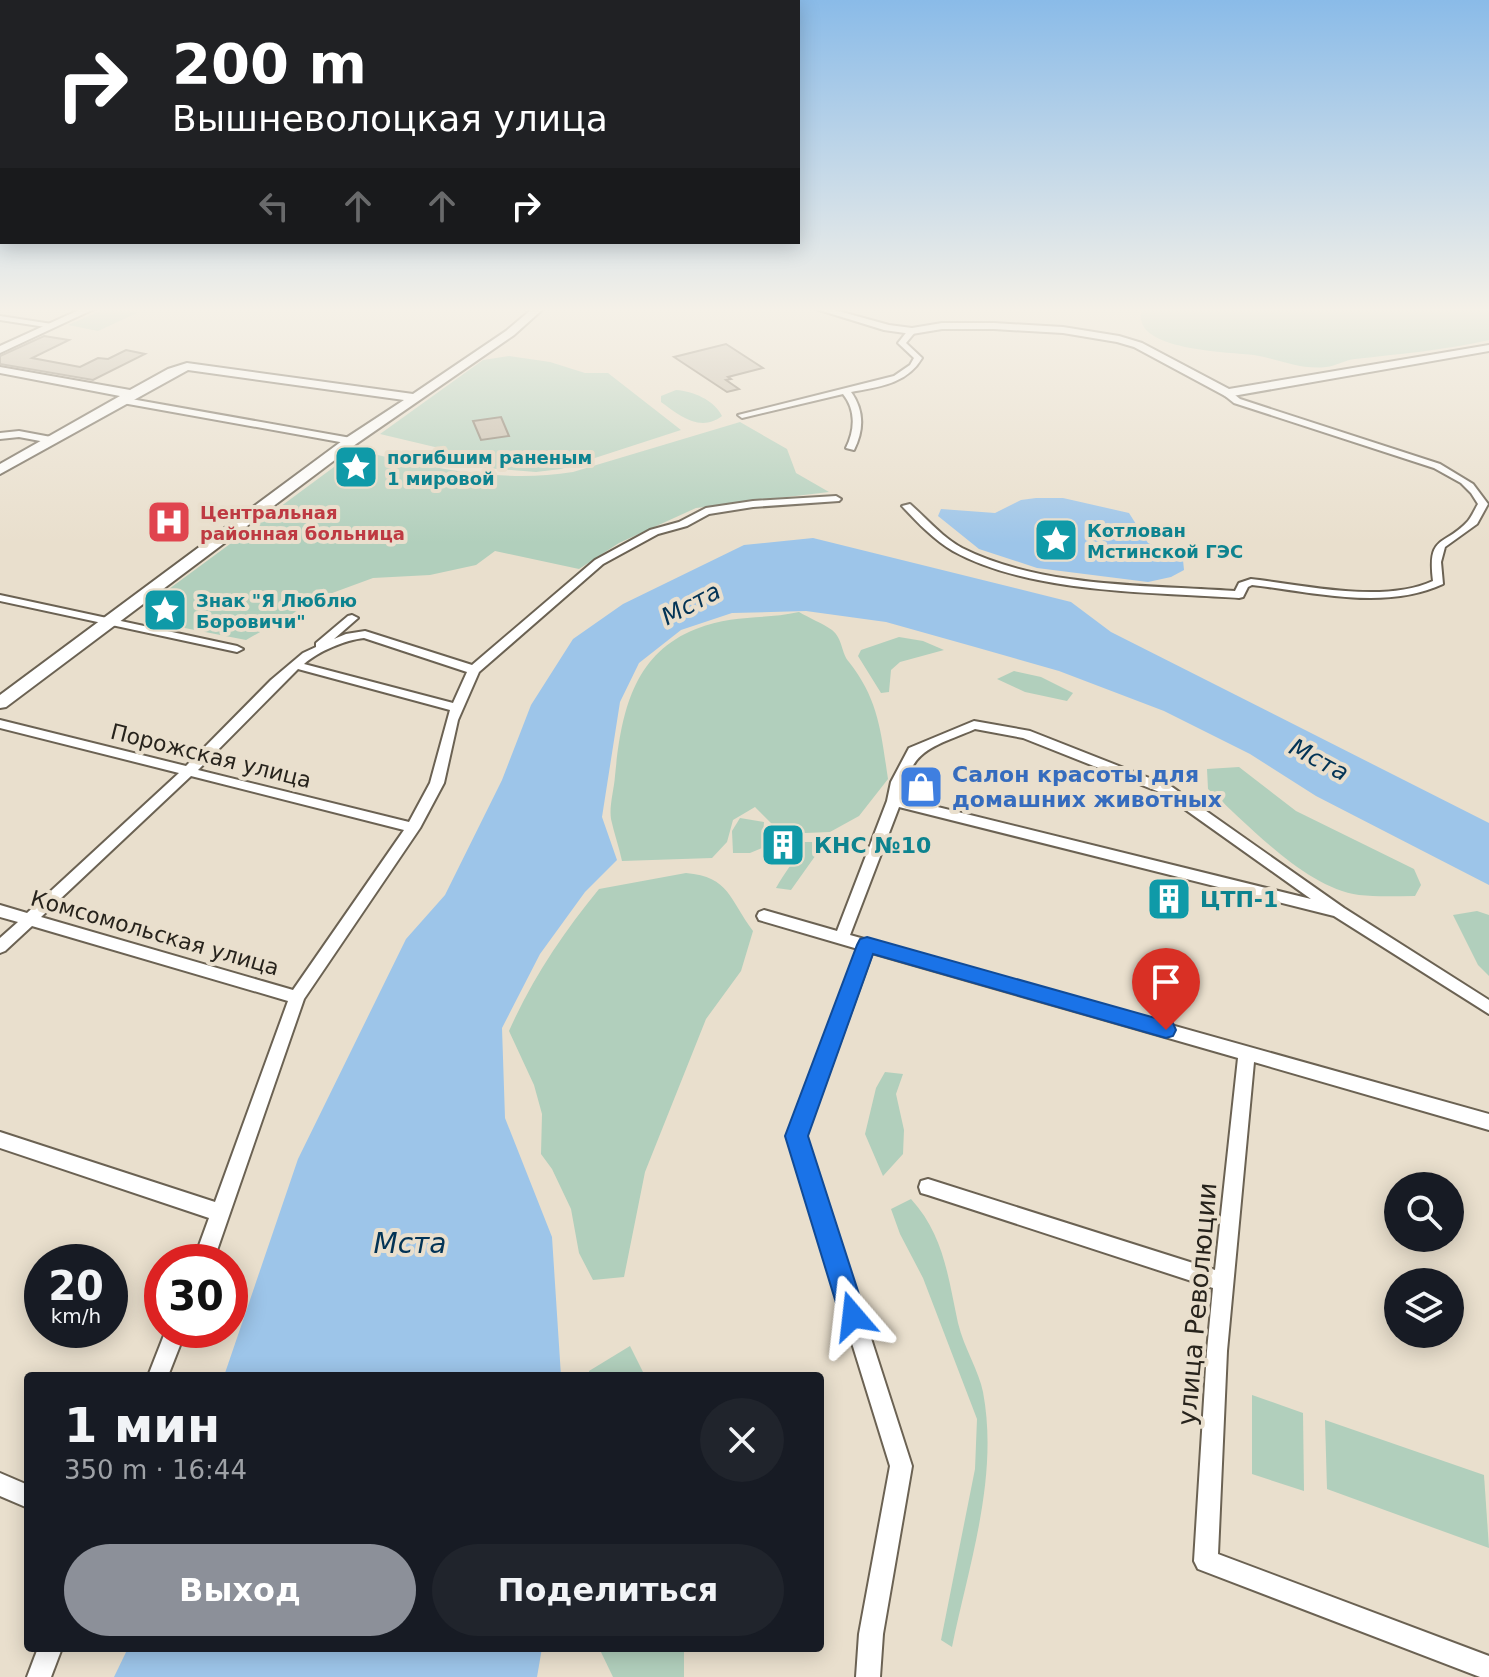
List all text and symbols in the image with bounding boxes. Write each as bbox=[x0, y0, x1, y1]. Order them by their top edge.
text: 200 m bbox=[172, 31, 367, 96]
icon: right bbox=[40, 32, 144, 136]
text: Вышневолоцкая улица bbox=[172, 98, 608, 139]
icon: left bbox=[252, 184, 296, 228]
icon: ahead bbox=[336, 184, 380, 228]
icon: ahead bbox=[420, 184, 464, 228]
icon: right bbox=[504, 184, 548, 228]
place icon: погибшим раненым 1 мировой bbox=[332, 443, 380, 491]
place label: погибшим раненым 1 мировой bbox=[387, 447, 592, 489]
hospital icon: Центральная районная больница bbox=[145, 498, 193, 546]
place label: Центральная районная больница bbox=[200, 502, 405, 544]
place icon: Котлован Мстинской ГЭС bbox=[1032, 516, 1080, 564]
place label: Котлован Мстинской ГЭС bbox=[1087, 520, 1243, 562]
water label: Мста bbox=[657, 577, 725, 631]
place icon: Знак "Я Люблю Боровичи" bbox=[141, 586, 189, 634]
place label: Знак "Я Люблю Боровичи" bbox=[196, 590, 357, 632]
street label: Порожская улица bbox=[108, 719, 314, 793]
water label: Мста bbox=[1285, 733, 1353, 787]
place label: Салон красоты для домашних животных bbox=[952, 762, 1222, 812]
shop icon: Салон красоты для домашних животных bbox=[897, 763, 945, 811]
building icon: КНС №10 bbox=[759, 821, 807, 869]
place label: КНС №10 bbox=[814, 833, 931, 858]
building icon: ЦТП-1 bbox=[1145, 875, 1193, 923]
street label: Комсомольская улица bbox=[28, 886, 282, 980]
place label: ЦТП-1 bbox=[1200, 887, 1278, 912]
pin bbox=[1132, 948, 1200, 1030]
icon: arrive bbox=[1144, 960, 1188, 1004]
map controls bbox=[1384, 1172, 1464, 1348]
button: search bbox=[1384, 1172, 1464, 1252]
street label: улица Революции bbox=[1171, 1181, 1223, 1427]
water label: Мста bbox=[373, 1227, 447, 1260]
speed limit sign: 30 bbox=[144, 1244, 248, 1348]
text: 20 bbox=[48, 1263, 104, 1309]
button: layers bbox=[1384, 1268, 1464, 1348]
position arrow bbox=[811, 1274, 895, 1358]
text: km/h bbox=[51, 1304, 101, 1328]
text: 1 мин bbox=[64, 1397, 220, 1453]
button: close bbox=[700, 1398, 784, 1482]
text: 350 m · 16:44 bbox=[64, 1455, 247, 1485]
button: Выход bbox=[64, 1544, 416, 1636]
button: Поделиться bbox=[432, 1544, 784, 1636]

